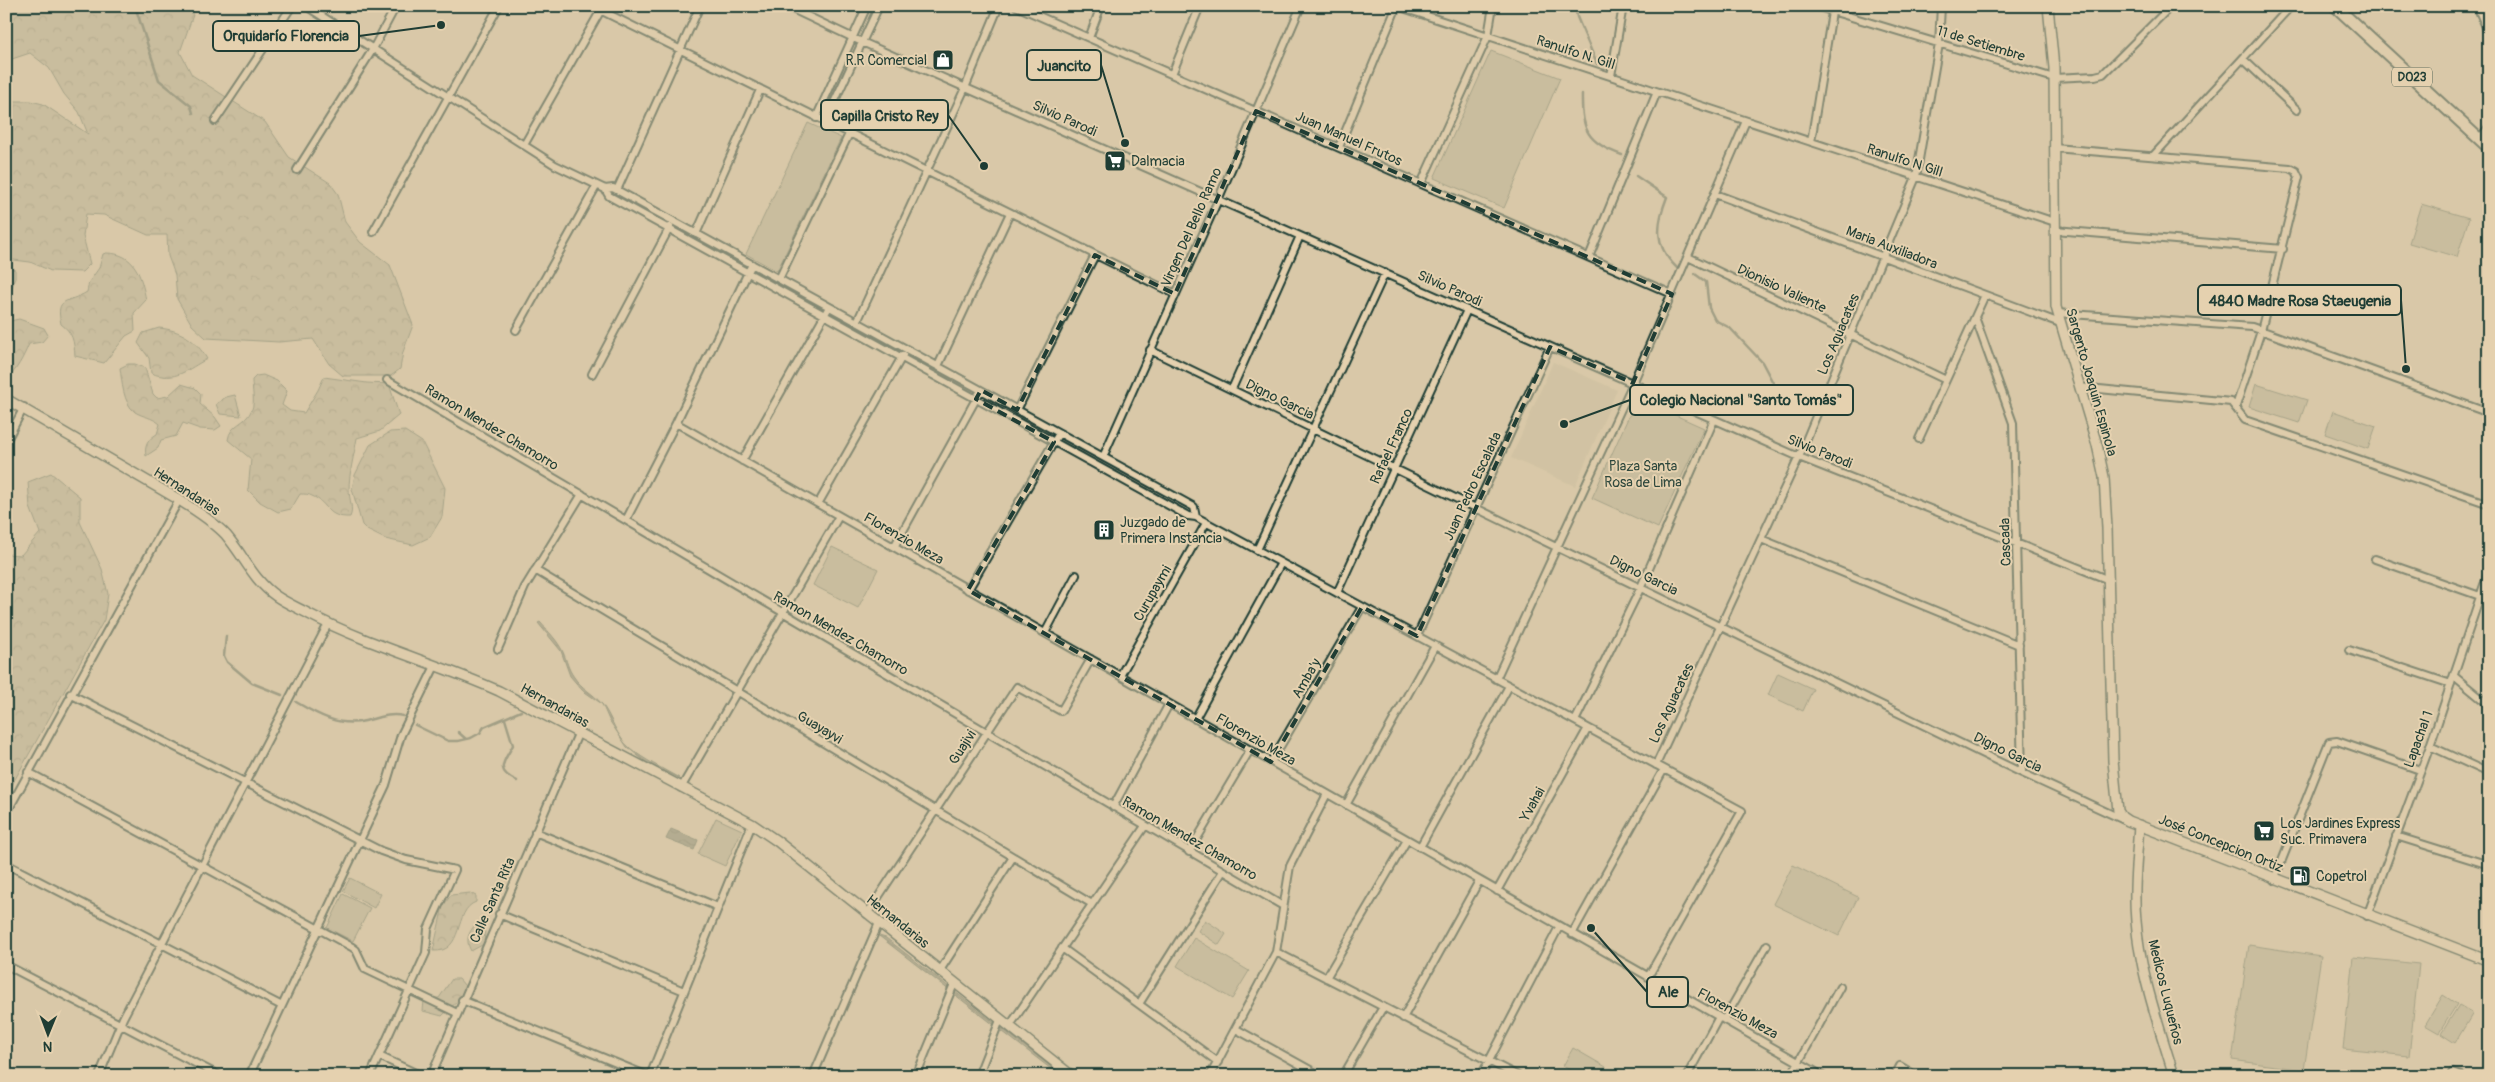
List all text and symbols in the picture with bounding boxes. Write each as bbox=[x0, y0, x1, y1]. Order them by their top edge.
callout: Orquidarío Florencia bbox=[213, 21, 359, 51]
street label: 11 de Setiembre bbox=[1934, 22, 2027, 65]
text: Orquidarío Florencia bbox=[223, 27, 349, 46]
street label: Ranulfo N. Gill bbox=[1534, 32, 1617, 73]
shop icon: R.R Comercial bbox=[931, 48, 955, 72]
callout: Juancito bbox=[1027, 50, 1101, 80]
place label: R.R Comercial bbox=[846, 52, 927, 69]
text: Juancito bbox=[1037, 57, 1091, 76]
road number: D023 bbox=[2392, 68, 2432, 86]
street label: Silvio Parodi bbox=[1030, 97, 1100, 140]
callout: Capilla Cristo Rey bbox=[821, 100, 948, 130]
text: Capilla Cristo Rey bbox=[831, 107, 939, 126]
street label: Juan Manuel Frutos bbox=[1293, 107, 1406, 170]
street label: Ranulfo N Gill bbox=[1865, 140, 1945, 181]
supermarket icon: Dalmacia bbox=[1103, 149, 1127, 173]
place label: Dalmacia bbox=[1131, 153, 1185, 170]
street label: Virgen Del Bello Ramo bbox=[1157, 164, 1226, 290]
street label: Maria Auxiliadora bbox=[1844, 222, 1940, 273]
street label: Dionisio Valiente bbox=[1735, 260, 1829, 316]
street label: Silvio Parodi bbox=[1415, 267, 1485, 310]
callout: 4840 Madre Rosa Staeugenia bbox=[2198, 285, 2401, 315]
street label: Los Aguacates bbox=[1814, 290, 1863, 377]
text: 4840 Madre Rosa Staeugenia bbox=[2209, 292, 2391, 311]
street label: Sargento Joaquin Espinola bbox=[2062, 306, 2121, 458]
street label: Digno Garcia bbox=[1243, 376, 1317, 423]
street label: Ramon Mendez Chamorro bbox=[422, 381, 562, 474]
callout: Colegio Nacional "Santo Tomás" bbox=[1630, 385, 1853, 415]
text: Colegio Nacional "Santo Tomás" bbox=[1640, 391, 1842, 410]
street label: Rafael Franco bbox=[1367, 405, 1417, 487]
street label: Juan Pedro Escalada bbox=[1440, 429, 1505, 543]
street label: Silvio Parodi bbox=[1785, 431, 1855, 472]
park label: Plaza Santa Rosa de Lima bbox=[1604, 458, 1682, 491]
street label: Hernandarias bbox=[150, 464, 224, 520]
street label: Florenzio Meza bbox=[861, 509, 947, 568]
place label: Juzgado de Primera Instancia bbox=[1120, 514, 1222, 547]
street label: Cascada bbox=[1996, 517, 2015, 566]
building icon: Juzgado de Primera Instancia bbox=[1092, 518, 1116, 542]
street label: Digno Garcia bbox=[1607, 552, 1681, 599]
street label: Curupaymi bbox=[1130, 562, 1175, 624]
street label: Ramon Mendez Chamorro bbox=[770, 588, 912, 679]
street label: Amba'y bbox=[1288, 655, 1325, 701]
street label: Los Aguacates bbox=[1645, 660, 1698, 746]
street label: Hernandarias bbox=[517, 680, 593, 732]
street label: Guayayvi bbox=[794, 707, 846, 748]
street label: Lapachal 1 bbox=[2400, 708, 2437, 770]
street label: Florenzio Meza bbox=[1213, 710, 1299, 769]
street label: Guajivi bbox=[945, 726, 980, 768]
street label: Digno Garcia bbox=[1971, 729, 2045, 776]
street label: Yvahai bbox=[1516, 784, 1549, 825]
street label: Ramon Mendez Chamorro bbox=[1119, 793, 1261, 884]
street label: José Concepcion Ortiz bbox=[2156, 811, 2286, 876]
place label: Los Jardines Express Suc. Primavera bbox=[2280, 815, 2401, 848]
supermarket icon: Los Jardines Express Suc. Primavera bbox=[2252, 819, 2276, 843]
street label: Calle Santa Rita bbox=[466, 855, 519, 946]
fuel station icon: Copetrol bbox=[2288, 864, 2312, 888]
place label: Copetrol bbox=[2316, 868, 2367, 885]
street label: Hernandarias bbox=[863, 891, 933, 952]
street label: Medicos Luqueños bbox=[2144, 938, 2187, 1047]
callout: Ale bbox=[1647, 977, 1688, 1007]
text: Ale bbox=[1658, 983, 1679, 1002]
street label: Florenzio Meza bbox=[1694, 984, 1781, 1043]
north arrow bbox=[22, 1010, 72, 1060]
text: N bbox=[43, 1038, 53, 1055]

